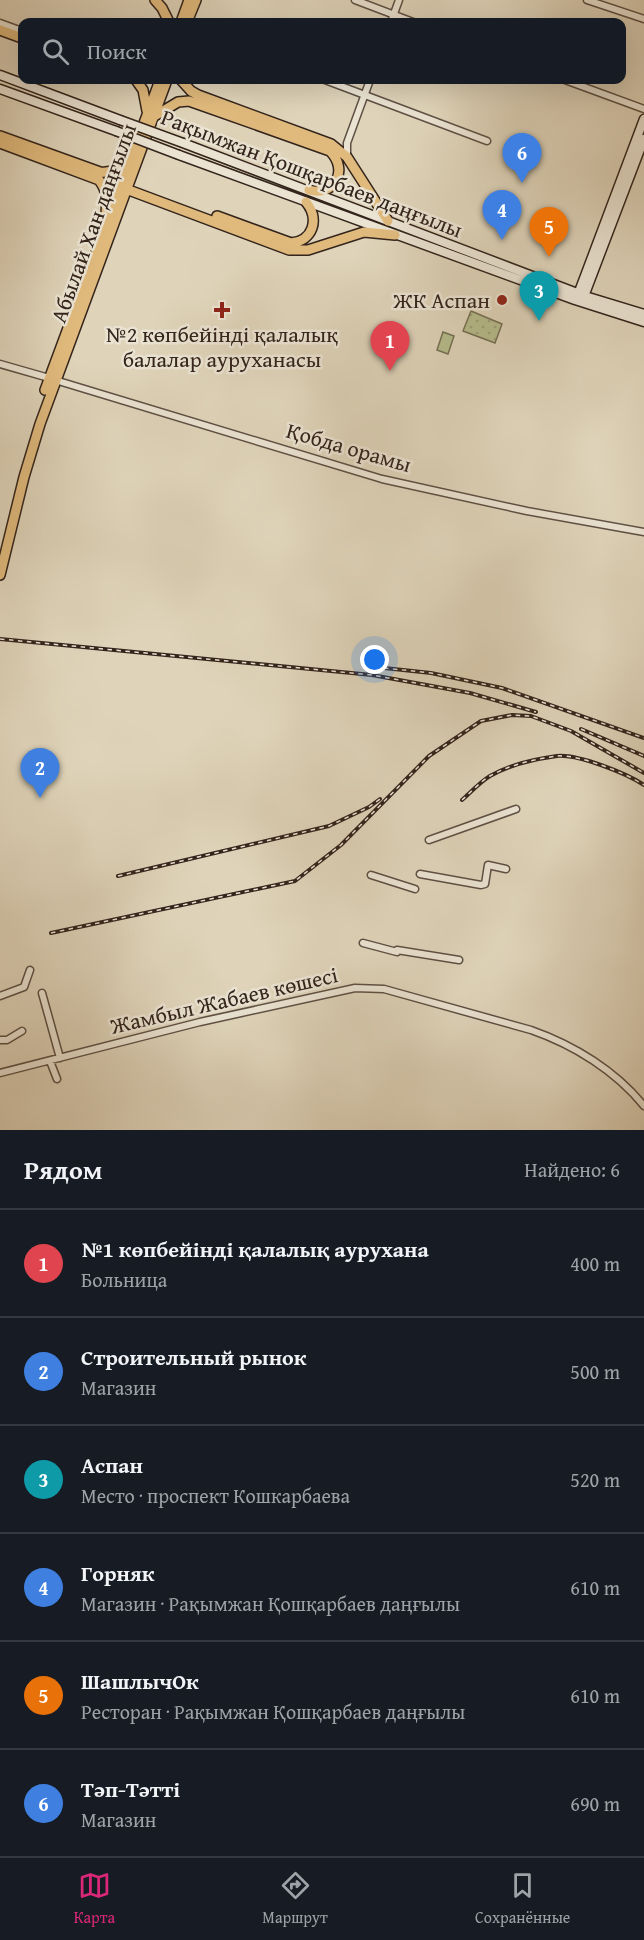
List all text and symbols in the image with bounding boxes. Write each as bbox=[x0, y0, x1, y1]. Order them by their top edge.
search box bbox=[18, 18, 626, 84]
icon: search bbox=[39, 35, 72, 68]
text: Поиск bbox=[87, 35, 147, 67]
street label: Рақымжан Қошқарбаев даңғылы bbox=[157, 101, 467, 245]
street label: Абылай Хан даңғылы bbox=[42, 119, 144, 327]
pin: 6 bbox=[502, 134, 542, 183]
pin: 4 bbox=[482, 190, 522, 240]
pin: 5 bbox=[530, 208, 568, 257]
pin: 3 bbox=[520, 272, 558, 321]
place label: ЖК Аспан bbox=[392, 284, 490, 316]
marker: ЖК Аспан bbox=[495, 293, 509, 307]
marker: №2 көпбейінді қалалық балалар ауруханасы bbox=[213, 301, 231, 319]
place label: №2 көпбейінді қалалық балалар ауруханасы bbox=[106, 318, 338, 375]
pin: 1 bbox=[370, 322, 410, 371]
street label: Қобда орамы bbox=[283, 414, 415, 480]
your location bbox=[360, 645, 389, 674]
pin: 2 bbox=[20, 748, 60, 798]
street label: Жамбыл Жабаев көшесі bbox=[106, 958, 341, 1042]
text: Рядом bbox=[24, 1150, 102, 1189]
text: Найдено: 6 bbox=[524, 1155, 620, 1184]
text: №1 көпбейінді қалалық аурухана bbox=[81, 1233, 429, 1265]
text: 1 bbox=[38, 1249, 49, 1278]
text: 400 m bbox=[570, 1249, 620, 1278]
text: Больница bbox=[81, 1265, 167, 1294]
text: Строительный рынок bbox=[81, 1341, 306, 1373]
text: 2 bbox=[38, 1357, 49, 1386]
text: 500 m bbox=[570, 1357, 620, 1386]
text: Магазин bbox=[81, 1373, 156, 1402]
text: Аспан bbox=[81, 1449, 143, 1481]
text: 3 bbox=[38, 1465, 49, 1494]
text: 520 m bbox=[570, 1465, 620, 1494]
text: Место · проспект Кошкарбаева bbox=[81, 1481, 350, 1510]
text: Горняк bbox=[81, 1557, 154, 1589]
text: 4 bbox=[38, 1573, 49, 1602]
text: 610 m bbox=[570, 1573, 620, 1602]
text: Магазин · Рақымжан Қошқарбаев даңғылы bbox=[81, 1589, 460, 1618]
text: ШашлычОк bbox=[81, 1665, 199, 1697]
text: 5 bbox=[38, 1681, 49, 1710]
text: 610 m bbox=[570, 1681, 620, 1710]
text: Ресторан · Рақымжан Қошқарбаев даңғылы bbox=[81, 1697, 465, 1726]
text: Тәп-Тәтті bbox=[81, 1773, 180, 1805]
text: 6 bbox=[38, 1789, 49, 1818]
text: 690 m bbox=[570, 1789, 620, 1818]
text: Магазин bbox=[81, 1805, 156, 1834]
tab: Карта bbox=[74, 1869, 115, 1929]
tab: Маршрут bbox=[262, 1869, 328, 1929]
tab: Сохранённые bbox=[475, 1869, 570, 1929]

